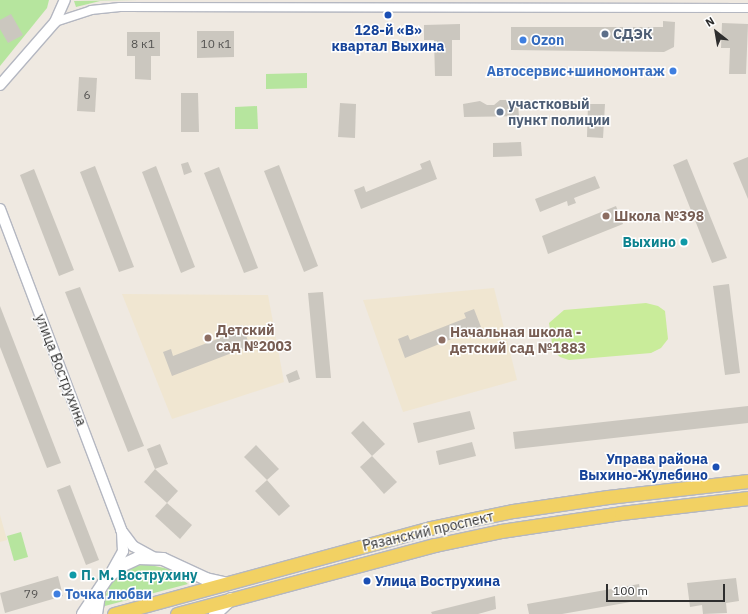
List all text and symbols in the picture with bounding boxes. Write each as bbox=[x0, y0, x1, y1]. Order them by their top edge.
marker: 128-й «В» квартал Выхина bbox=[383, 10, 393, 20]
north arrow bbox=[696, 12, 736, 52]
text: N bbox=[703, 14, 717, 30]
place label: 128-й «В» квартал Выхина bbox=[331, 22, 445, 54]
place label: СДЭК bbox=[613, 26, 652, 42]
marker: СДЭК bbox=[600, 29, 610, 39]
place label: Ozon bbox=[531, 32, 564, 48]
marker: Ozon bbox=[518, 35, 528, 45]
house number: 8 к1 bbox=[131, 37, 155, 51]
house number: 10 к1 bbox=[200, 37, 232, 51]
place label: Автосервис+шиномонтаж bbox=[486, 63, 665, 79]
marker: Автосервис+шиномонтаж bbox=[668, 66, 678, 76]
house number: 6 bbox=[83, 88, 91, 102]
place label: участковый пункт полиции bbox=[508, 96, 610, 128]
marker: участковый пункт полиции bbox=[495, 107, 505, 117]
place label: Школа №398 bbox=[614, 208, 704, 224]
marker: Школа №398 bbox=[601, 211, 611, 221]
place label: Выхино bbox=[622, 234, 676, 250]
marker: Выхино bbox=[679, 237, 689, 247]
street label: улица Вострухина bbox=[32, 312, 90, 428]
place label: Детский сад №2003 bbox=[216, 322, 292, 354]
place label: Начальная школа - детский сад №1883 bbox=[450, 324, 586, 356]
marker: Детский сад №2003 bbox=[203, 333, 213, 343]
marker: Начальная школа - детский сад №1883 bbox=[437, 335, 447, 345]
place label: Управа района Выхино-Жулебино bbox=[579, 451, 708, 484]
marker: Управа района Выхино-Жулебино bbox=[711, 462, 721, 472]
street label: Рязанский проспект bbox=[361, 508, 495, 554]
place label: П. М. Вострухину bbox=[81, 567, 197, 583]
marker: П. М. Вострухину bbox=[68, 570, 78, 580]
place label: Улица Вострухина bbox=[375, 573, 500, 589]
marker: Улица Вострухина bbox=[362, 576, 372, 586]
scale bar bbox=[608, 576, 727, 602]
text: 100 m bbox=[613, 583, 648, 598]
place label: Точка любви bbox=[65, 586, 152, 602]
house number: 79 bbox=[24, 587, 38, 601]
marker: Точка любви bbox=[52, 589, 62, 599]

